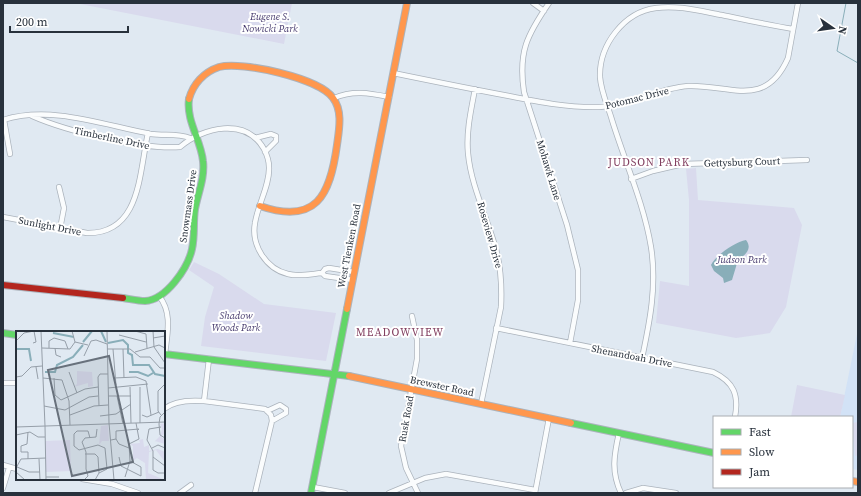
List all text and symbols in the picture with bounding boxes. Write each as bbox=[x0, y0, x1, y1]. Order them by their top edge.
scale bar bbox=[10, 8, 128, 34]
north arrow bbox=[813, 8, 853, 48]
park label: Eugene S. Nowicki Park bbox=[241, 10, 298, 35]
text: 200 m bbox=[16, 14, 48, 30]
text: N bbox=[834, 25, 850, 36]
street label: Potomac Drive bbox=[604, 84, 670, 112]
street label: Timberline Drive bbox=[73, 124, 151, 152]
street label: Mohawk Lane bbox=[534, 138, 564, 202]
street label: Gettysburg Court bbox=[704, 154, 781, 170]
district label: JUDSON PARK bbox=[607, 155, 690, 170]
street label: Snowmass Drive bbox=[176, 169, 200, 243]
street label: Roseview Drive bbox=[474, 200, 506, 270]
street label: West Tienken Road bbox=[334, 203, 364, 289]
street label: Sunlight Drive bbox=[18, 214, 82, 238]
park label: Judson Park bbox=[715, 253, 767, 266]
park label: Shadow Woods Park bbox=[212, 309, 261, 334]
district label: MEADOWVIEW bbox=[356, 325, 444, 340]
inset map bbox=[16, 331, 165, 480]
street label: Shenandoah Drive bbox=[591, 342, 673, 370]
street label: Brewster Road bbox=[409, 373, 475, 399]
street label: Rusk Road bbox=[396, 394, 417, 443]
legend bbox=[713, 416, 853, 488]
text: Fast bbox=[749, 424, 771, 440]
text: Slow bbox=[749, 444, 775, 460]
text: Jam bbox=[748, 464, 770, 480]

